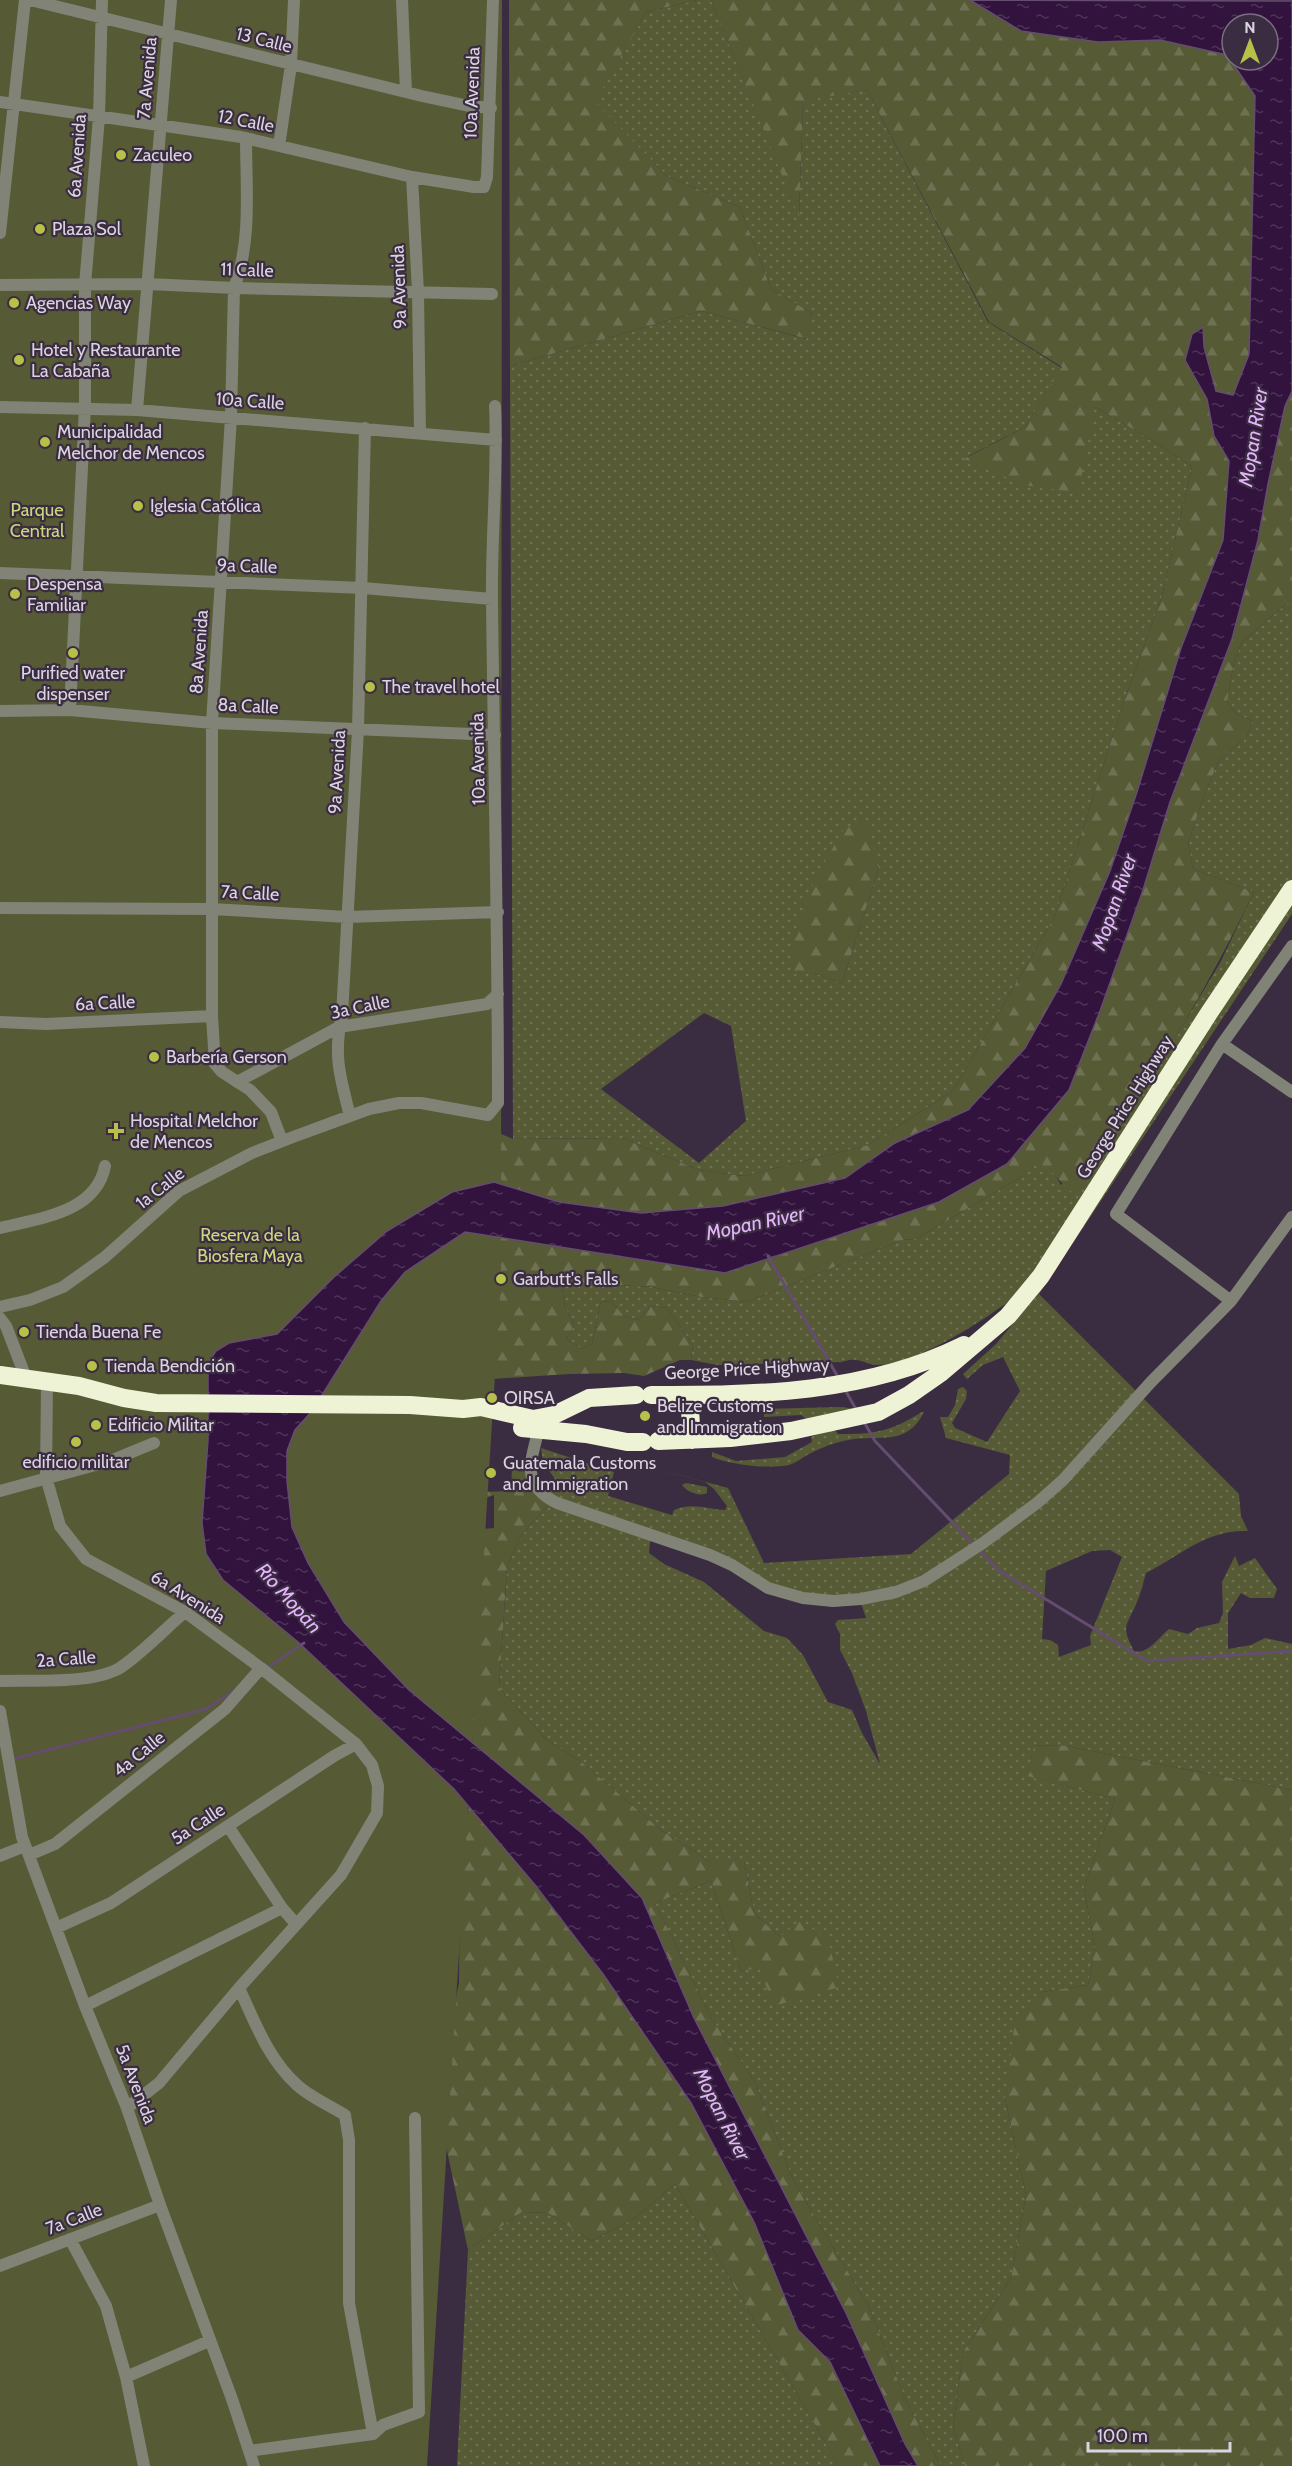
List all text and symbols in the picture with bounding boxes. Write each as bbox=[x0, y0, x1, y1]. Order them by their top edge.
north arrow bbox=[1220, 12, 1280, 72]
text: N bbox=[1244, 18, 1256, 37]
street label: 13 Calle bbox=[234, 22, 294, 58]
street label: 7a Avenida bbox=[132, 36, 162, 120]
street label: 10a Avenida bbox=[459, 46, 485, 139]
street label: 12 Calle bbox=[216, 105, 276, 137]
street label: 6a Avenida bbox=[63, 113, 91, 199]
place label: Zaculeo bbox=[133, 144, 192, 166]
marker: Zaculeo bbox=[114, 148, 128, 162]
place label: Plaza Sol bbox=[52, 218, 122, 240]
marker: Plaza Sol bbox=[33, 222, 47, 236]
street label: 9a Avenida bbox=[387, 244, 411, 329]
street label: 11 Calle bbox=[220, 258, 274, 282]
place label: Agencias Way bbox=[26, 292, 131, 314]
marker: Agencias Way bbox=[7, 296, 21, 310]
place label: Hotel y Restaurante La Cabaña bbox=[31, 339, 181, 382]
marker: Hotel y Restaurante La Cabaña bbox=[12, 353, 26, 367]
water label: Mopan River bbox=[1233, 385, 1273, 489]
street label: 10a Calle bbox=[215, 388, 285, 414]
place label: Municipalidad Melchor de Mencos bbox=[57, 421, 205, 464]
marker: Municipalidad Melchor de Mencos bbox=[38, 435, 52, 449]
place label: Iglesia Católica bbox=[150, 495, 261, 517]
park label: Parque Central bbox=[10, 499, 65, 542]
marker: Iglesia Católica bbox=[131, 499, 145, 513]
street label: 9a Calle bbox=[217, 554, 277, 578]
place label: Despensa Familiar bbox=[27, 573, 102, 616]
marker: Despensa Familiar bbox=[8, 587, 22, 601]
street label: 8a Avenida bbox=[185, 609, 213, 695]
marker: Purified water dispenser bbox=[66, 646, 80, 660]
place label: Purified water dispenser bbox=[21, 662, 126, 705]
place label: The travel hotel bbox=[382, 676, 500, 698]
marker: The travel hotel bbox=[363, 680, 377, 694]
street label: 8a Calle bbox=[217, 693, 279, 719]
street label: 10a Avenida bbox=[466, 712, 490, 805]
street label: 9a Avenida bbox=[324, 729, 350, 814]
water label: Mopan River bbox=[1086, 850, 1142, 954]
street label: 7a Calle bbox=[220, 880, 280, 906]
street label: 6a Calle bbox=[74, 990, 136, 1016]
street label: 3a Calle bbox=[328, 990, 392, 1024]
street label: George Price Highway bbox=[1072, 1031, 1178, 1183]
place label: Barbería Gerson bbox=[166, 1046, 287, 1068]
marker: Barbería Gerson bbox=[147, 1050, 161, 1064]
place label: Hospital Melchor de Mencos bbox=[130, 1110, 258, 1153]
marker: Hospital Melchor de Mencos bbox=[107, 1122, 125, 1140]
street label: 1a Calle bbox=[131, 1162, 189, 1214]
water label: Mopan River bbox=[703, 1201, 807, 1245]
park label: Reserva de la Biosfera Maya bbox=[197, 1224, 303, 1267]
place label: Garbutt's Falls bbox=[513, 1268, 618, 1290]
marker: Garbutt's Falls bbox=[494, 1272, 508, 1286]
place label: Tienda Buena Fe bbox=[36, 1321, 161, 1343]
marker: Tienda Buena Fe bbox=[17, 1325, 31, 1339]
street label: George Price Highway bbox=[664, 1354, 830, 1384]
place label: Tienda Bendición bbox=[104, 1355, 235, 1377]
marker: Tienda Bendición bbox=[85, 1359, 99, 1373]
place label: OIRSA bbox=[504, 1387, 555, 1409]
marker: OIRSA bbox=[485, 1391, 499, 1405]
place label: Belize Customs and Immigration bbox=[657, 1395, 782, 1438]
marker: Belize Customs and Immigration bbox=[638, 1409, 652, 1423]
place label: Edificio Militar bbox=[108, 1414, 214, 1436]
marker: Edificio Militar bbox=[89, 1418, 103, 1432]
marker: edificio militar bbox=[69, 1435, 83, 1449]
place label: edificio militar bbox=[23, 1451, 130, 1473]
place label: Guatemala Customs and Immigration bbox=[503, 1452, 656, 1495]
marker: Guatemala Customs and Immigration bbox=[484, 1466, 498, 1480]
water label: Río Mopán bbox=[251, 1558, 327, 1638]
street label: 6a Avenida bbox=[147, 1565, 230, 1629]
street label: 2a Calle bbox=[36, 1646, 96, 1672]
street label: 4a Calle bbox=[109, 1726, 169, 1782]
street label: 5a Calle bbox=[167, 1798, 229, 1850]
street label: 5a Avenida bbox=[111, 2041, 161, 2127]
water label: Mopan River bbox=[688, 2063, 756, 2165]
street label: 7a Calle bbox=[43, 2198, 105, 2240]
scale bar bbox=[1088, 2415, 1230, 2453]
text: 100 m bbox=[1097, 2425, 1148, 2447]

